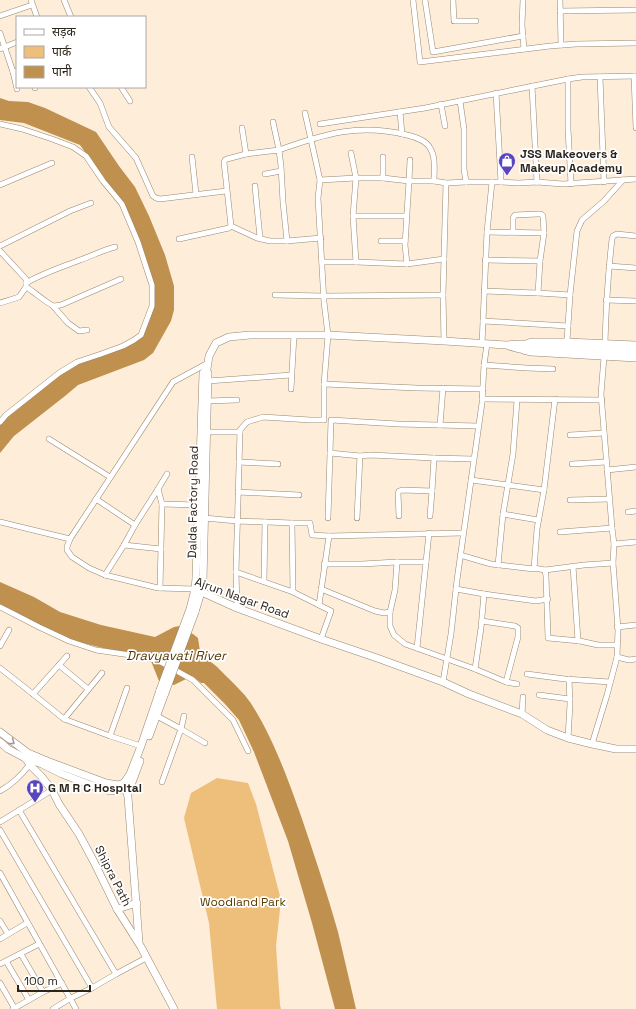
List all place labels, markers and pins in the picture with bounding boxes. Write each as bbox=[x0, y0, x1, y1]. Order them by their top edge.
place label: JSS Makeovers & Makeup Academy bbox=[520, 146, 622, 176]
shop icon: JSS Makeovers & Makeup Academy bbox=[497, 151, 517, 176]
hospital icon: G M R C Hospital bbox=[25, 778, 45, 803]
place label: G M R C Hospital bbox=[48, 780, 142, 796]

